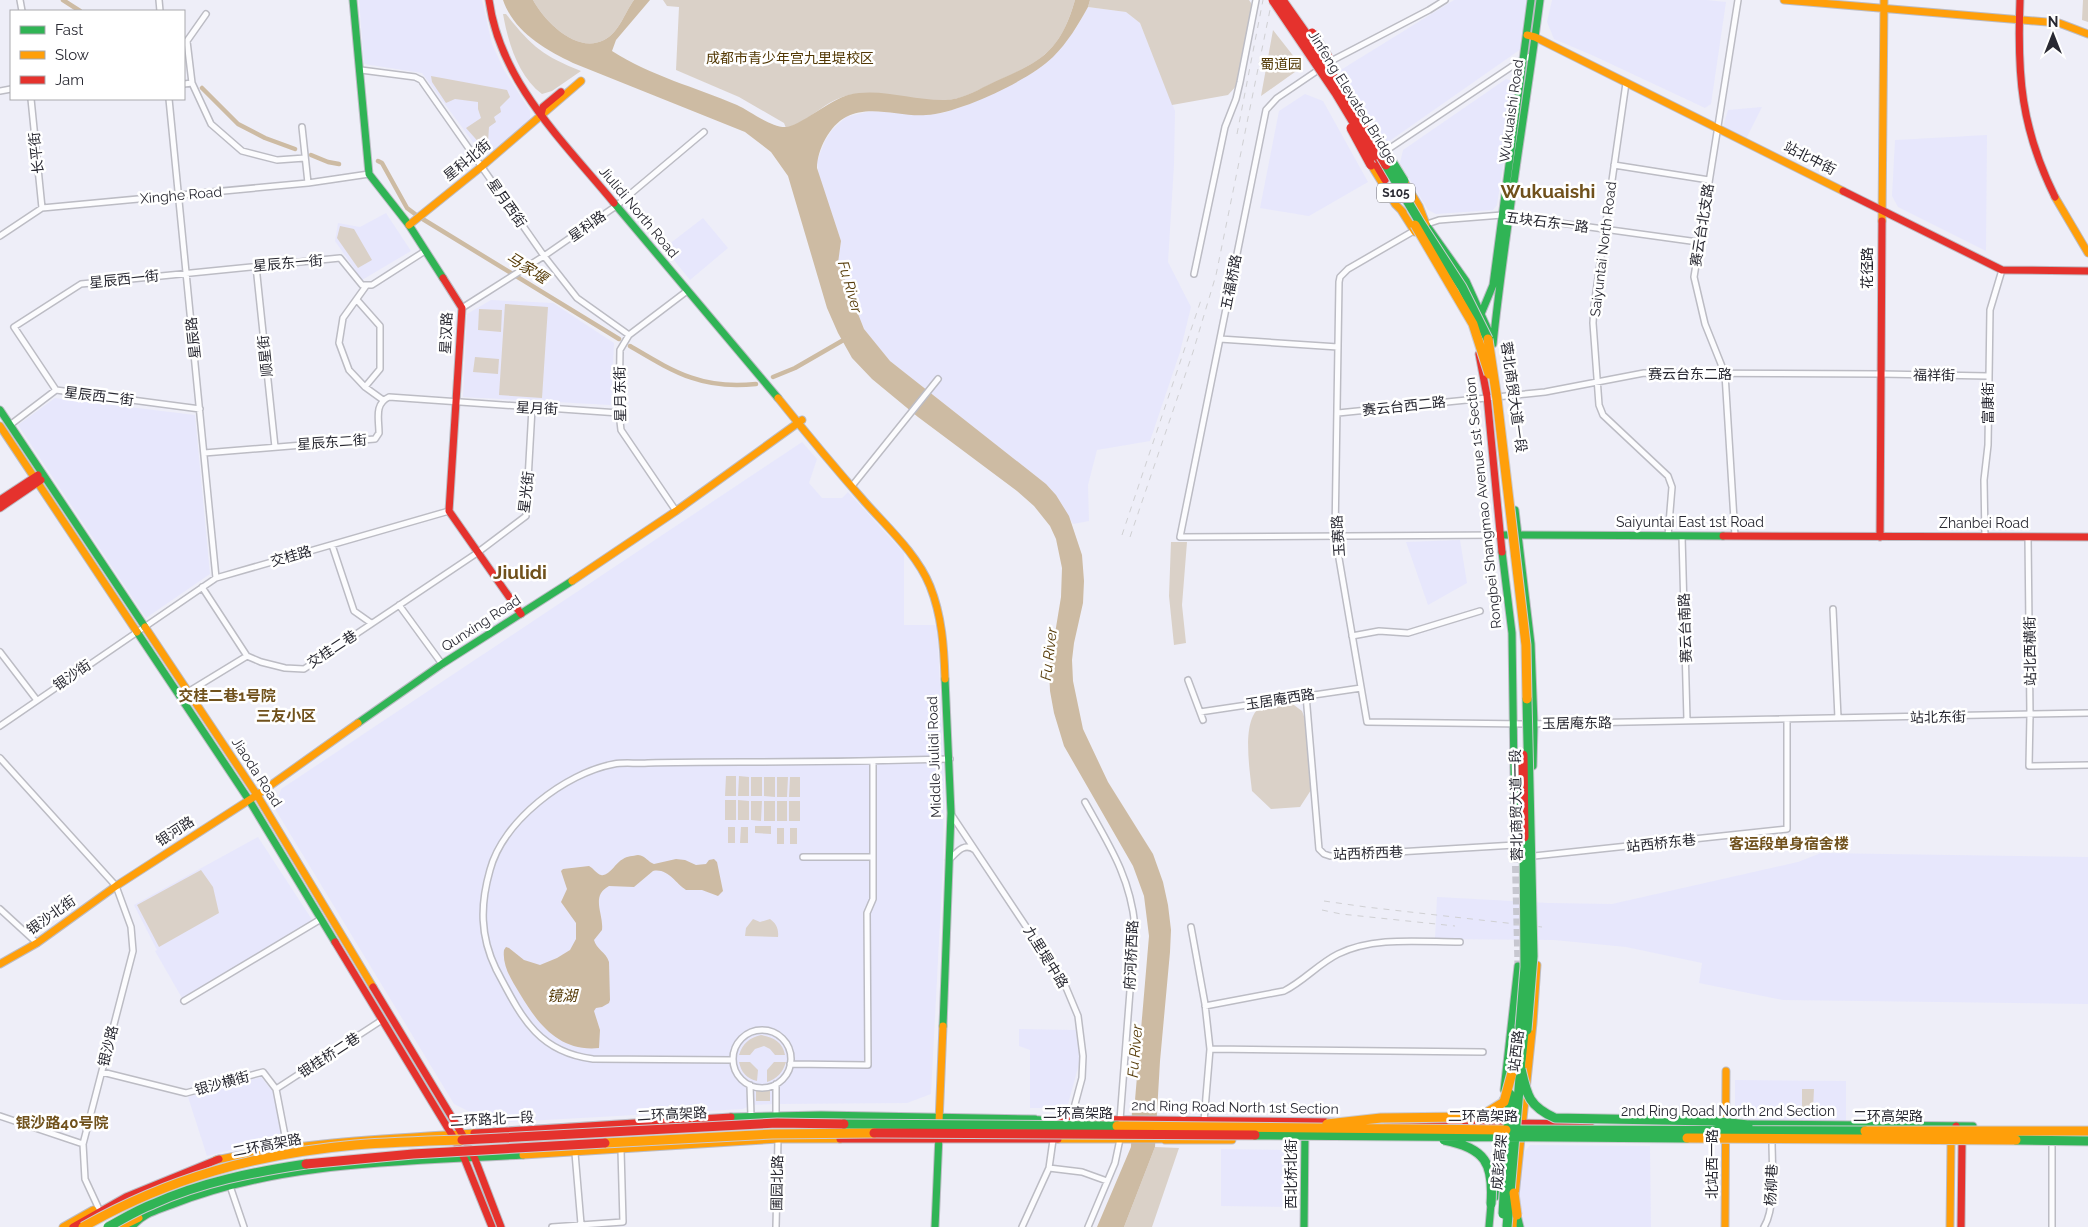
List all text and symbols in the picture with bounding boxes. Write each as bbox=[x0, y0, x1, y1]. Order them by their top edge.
legend bbox=[10, 10, 185, 100]
north arrow bbox=[2028, 10, 2078, 60]
text: N bbox=[2048, 14, 2058, 30]
text: Fast bbox=[55, 21, 83, 39]
street label: Jinfeng Elevated Bridge bbox=[1305, 27, 1401, 167]
text: Slow bbox=[55, 46, 89, 64]
park label: 成都市青少年宫九里堤校区 bbox=[706, 50, 874, 66]
park label: 蜀道园 bbox=[1260, 56, 1302, 72]
street label: Wukuaishi Road bbox=[1496, 58, 1526, 164]
text: Jam bbox=[55, 71, 84, 89]
street label: 长平街 bbox=[26, 131, 46, 175]
street label: 星科北街 bbox=[440, 136, 494, 184]
street label: 站北中街 bbox=[1781, 138, 1839, 178]
street label: Jiulidi North Road bbox=[596, 163, 682, 261]
street label: 星月西街 bbox=[484, 175, 530, 231]
district label: Wukuaishi bbox=[1501, 180, 1595, 202]
street label: Saiyuntai North Road bbox=[1587, 181, 1619, 317]
street label: 赛云台北支路 bbox=[1688, 182, 1716, 268]
street label: Xinghe Road bbox=[139, 183, 223, 207]
road number: S105 bbox=[1377, 184, 1415, 202]
street label: 星科路 bbox=[565, 207, 609, 245]
street label: 五块石东一路 bbox=[1504, 209, 1590, 235]
street label: 花径路 bbox=[1859, 247, 1875, 289]
water label: 马家堰 bbox=[503, 248, 553, 289]
street label: 星辰东一街 bbox=[252, 252, 324, 274]
street label: 五福桥路 bbox=[1218, 253, 1244, 311]
water label: Fu River bbox=[834, 259, 866, 316]
street label: 星辰西一街 bbox=[88, 267, 160, 291]
street label: 星汉路 bbox=[437, 312, 455, 354]
street label: 星辰路 bbox=[183, 316, 203, 360]
street label: 顺星街 bbox=[255, 334, 275, 378]
street label: 蓉北商贸大道一段 bbox=[1498, 340, 1530, 454]
street label: 星月东街 bbox=[612, 366, 628, 422]
street label: 赛云台东二路 bbox=[1648, 366, 1732, 382]
street label: 福祥街 bbox=[1913, 367, 1955, 383]
street label: Rongbei Shangmao Avenue 1st Section bbox=[1462, 376, 1504, 630]
street label: 富康街 bbox=[1980, 382, 1996, 424]
street label: 星辰西二街 bbox=[63, 384, 135, 408]
street label: 赛云台西二路 bbox=[1361, 394, 1447, 418]
street label: 星月街 bbox=[516, 399, 558, 417]
street label: 星辰东二街 bbox=[297, 432, 367, 452]
street label: 星光街 bbox=[516, 470, 536, 514]
street label: 玉赛路 bbox=[1329, 514, 1347, 558]
street label: Saiyuntai East 1st Road bbox=[1616, 514, 1764, 530]
street label: Zhanbei Road bbox=[1939, 515, 2029, 531]
street label: 交桂路 bbox=[269, 543, 313, 569]
district label: Jiulidi bbox=[493, 561, 547, 583]
street label: Qunxing Road bbox=[438, 591, 524, 655]
street label: 赛云台南路 bbox=[1676, 593, 1694, 663]
street label: 站北西横街 bbox=[2021, 616, 2039, 686]
water label: Fu River bbox=[1037, 626, 1061, 682]
street label: 交桂二巷 bbox=[304, 627, 360, 671]
street label: 银沙街 bbox=[50, 657, 94, 693]
street label: 玉居庵西路 bbox=[1244, 686, 1316, 712]
district label: 交桂二巷1号院 bbox=[178, 687, 276, 705]
street label: Middle Jiulidi Road bbox=[924, 696, 944, 818]
district label: 三友小区 bbox=[256, 707, 316, 725]
street label: 站北东街 bbox=[1910, 709, 1966, 725]
street label: 玉居庵东路 bbox=[1542, 714, 1612, 732]
street label: Jiaoda Road bbox=[229, 734, 285, 810]
street label: 蓉北商贸大道一段 bbox=[1507, 749, 1525, 861]
street label: 银河路 bbox=[153, 813, 197, 849]
street label: 站西桥东巷 bbox=[1625, 831, 1697, 855]
district label: 客运段单身宿舍楼 bbox=[1729, 835, 1849, 853]
street label: 站西桥西巷 bbox=[1333, 844, 1403, 862]
street label: 银沙北街 bbox=[23, 892, 79, 938]
street label: 府河桥西路 bbox=[1121, 920, 1141, 990]
street label: 九里堤中路 bbox=[1021, 923, 1071, 991]
water label: 镜湖 bbox=[547, 987, 579, 1005]
water label: Fu River bbox=[1124, 1023, 1146, 1078]
street label: 银沙路 bbox=[95, 1024, 121, 1068]
street label: 银桂桥二巷 bbox=[295, 1029, 363, 1081]
street label: 站西路 bbox=[1506, 1029, 1526, 1073]
street label: 银沙横街 bbox=[193, 1068, 251, 1098]
street label: 2nd Ring Road North 1st Section bbox=[1131, 1097, 1339, 1117]
street label: 2nd Ring Road North 2nd Section bbox=[1621, 1103, 1835, 1119]
street label: 二环高架路 bbox=[637, 1104, 707, 1124]
street label: 二环高架路 bbox=[1043, 1105, 1113, 1121]
street label: 二环高架路 bbox=[1448, 1108, 1518, 1124]
street label: 二环高架路 bbox=[1853, 1108, 1923, 1124]
street label: 二环路北一段 bbox=[450, 1109, 534, 1129]
district label: 银沙路40号院 bbox=[16, 1114, 108, 1132]
street label: 北站西一路 bbox=[1704, 1129, 1720, 1199]
street label: 二环高架路 bbox=[231, 1130, 303, 1160]
street label: 成彭高架 bbox=[1489, 1133, 1509, 1191]
street label: 西北桥北街 bbox=[1283, 1139, 1299, 1209]
street label: 圃园北路 bbox=[769, 1155, 785, 1211]
street label: 杨柳巷 bbox=[1762, 1164, 1780, 1206]

